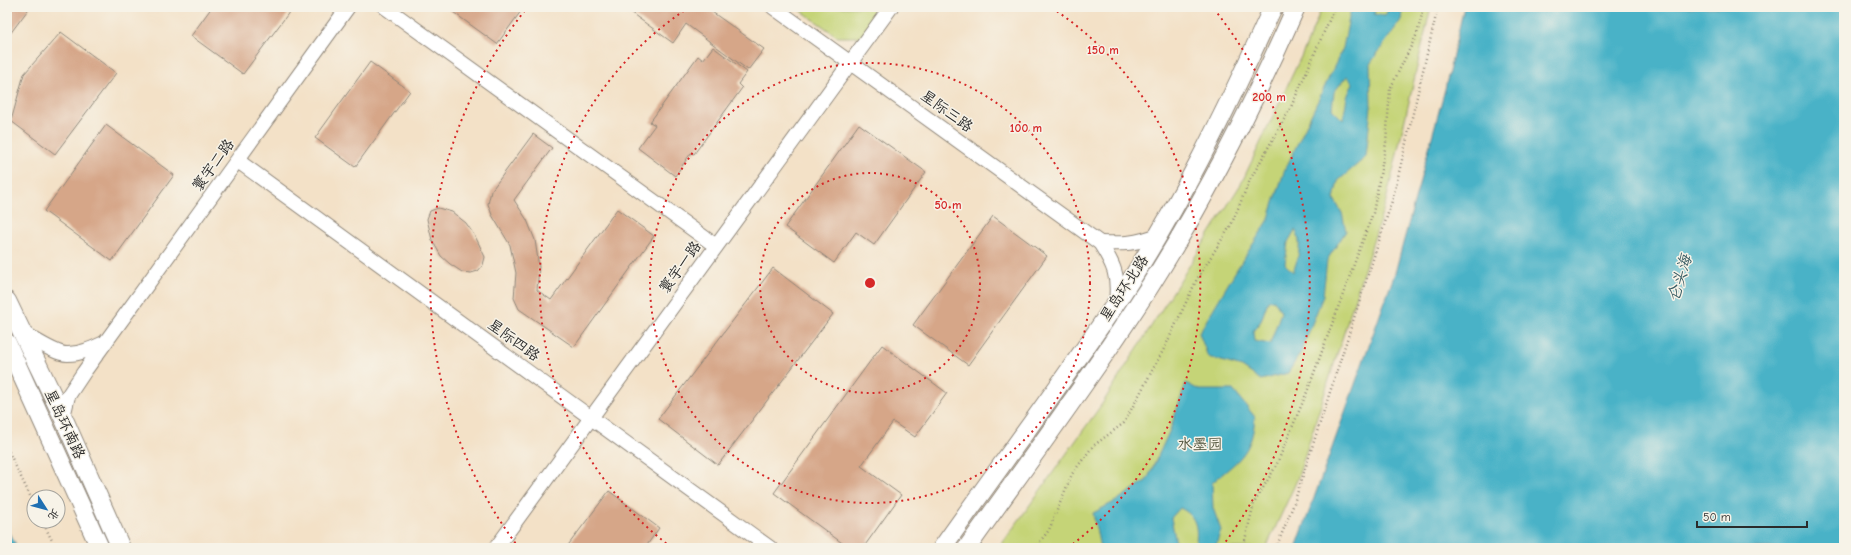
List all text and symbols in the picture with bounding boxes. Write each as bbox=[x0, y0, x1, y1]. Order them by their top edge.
text: 150 m bbox=[1087, 43, 1119, 57]
street label: 星际三路 bbox=[917, 86, 977, 136]
text: 200 m bbox=[1252, 90, 1286, 104]
text: 100 m bbox=[1010, 121, 1042, 135]
street label: 寰宇二路 bbox=[188, 135, 238, 195]
text: 50 m bbox=[934, 198, 962, 212]
street label: 寰宇一路 bbox=[655, 237, 705, 297]
water label: 仑头海 bbox=[1664, 251, 1696, 304]
street label: 星岛环北路 bbox=[1096, 252, 1152, 324]
centre of rings bbox=[863, 276, 877, 290]
street label: 星际四路 bbox=[484, 315, 544, 365]
street label: 星岛环南路 bbox=[41, 386, 89, 462]
park label: 水墨园 bbox=[1177, 435, 1223, 453]
north arrow bbox=[26, 489, 66, 529]
scale bar bbox=[1697, 503, 1807, 529]
text: 北 bbox=[45, 506, 62, 523]
text: 50 m bbox=[1703, 510, 1731, 524]

